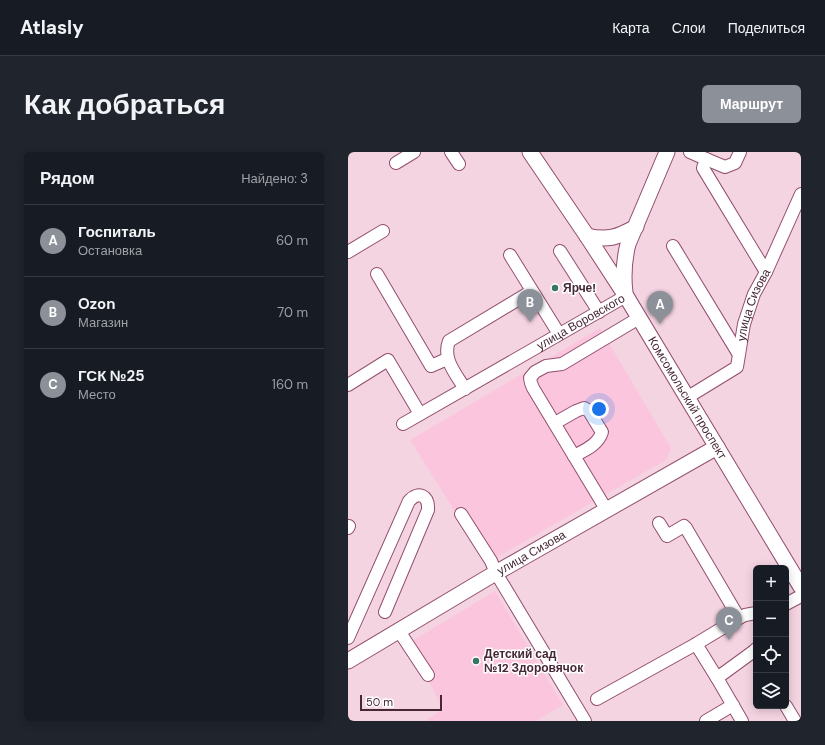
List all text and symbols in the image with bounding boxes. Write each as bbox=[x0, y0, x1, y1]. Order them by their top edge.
text: Atlasly bbox=[20, 15, 84, 40]
text: Карта bbox=[612, 19, 650, 37]
text: Слои bbox=[672, 19, 706, 37]
text: Поделиться bbox=[728, 19, 805, 37]
button: Маршрут bbox=[702, 85, 801, 123]
text: Как добраться bbox=[24, 86, 225, 123]
text: Рядом bbox=[40, 167, 95, 189]
text: Найдено: 3 bbox=[241, 170, 308, 187]
text: Госпиталь bbox=[78, 222, 156, 242]
text: A bbox=[48, 232, 58, 249]
text: 60 m bbox=[276, 232, 308, 249]
text: Остановка bbox=[78, 242, 142, 259]
street label: улица Сизова bbox=[733, 266, 774, 342]
place label: Ярче! bbox=[563, 280, 596, 296]
marker: Ярче! bbox=[550, 283, 560, 293]
pin: B bbox=[517, 289, 543, 322]
street label: улица Воровского bbox=[534, 290, 628, 354]
pin: A bbox=[647, 291, 673, 324]
text: Ozon bbox=[78, 294, 116, 314]
text: B bbox=[49, 304, 57, 321]
text: 70 m bbox=[277, 304, 308, 321]
text: Магазин bbox=[78, 314, 128, 331]
street label: Комсомольский проспект bbox=[644, 334, 731, 463]
text: ГСК №25 bbox=[78, 366, 145, 386]
text: C bbox=[48, 376, 58, 393]
text: 160 m bbox=[272, 376, 308, 393]
text: Место bbox=[78, 386, 116, 403]
your location bbox=[589, 399, 609, 419]
street label: улица Сизова bbox=[494, 527, 569, 579]
map controls bbox=[753, 565, 789, 709]
button: + bbox=[753, 565, 789, 601]
button: − bbox=[753, 601, 789, 637]
pin: C bbox=[716, 607, 742, 640]
button: locate bbox=[753, 637, 789, 673]
place label: Детский сад №12 Здоровячок bbox=[484, 646, 584, 676]
marker: Детский сад №12 Здоровячок bbox=[471, 656, 481, 666]
button: layers bbox=[753, 673, 789, 709]
scale bar bbox=[360, 693, 442, 712]
text: 50 m bbox=[366, 695, 393, 709]

